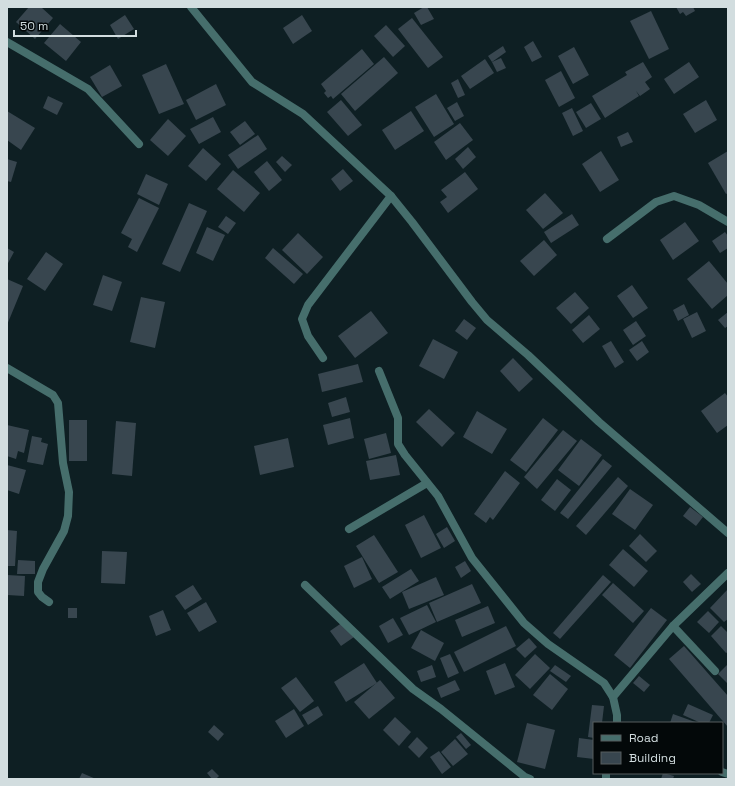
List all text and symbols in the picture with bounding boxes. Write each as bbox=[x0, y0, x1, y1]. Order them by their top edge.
scale bar bbox=[14, 12, 136, 38]
text: 50 m bbox=[20, 18, 48, 34]
legend bbox=[593, 722, 723, 774]
text: Road bbox=[629, 730, 658, 746]
text: Building bbox=[629, 750, 676, 766]

